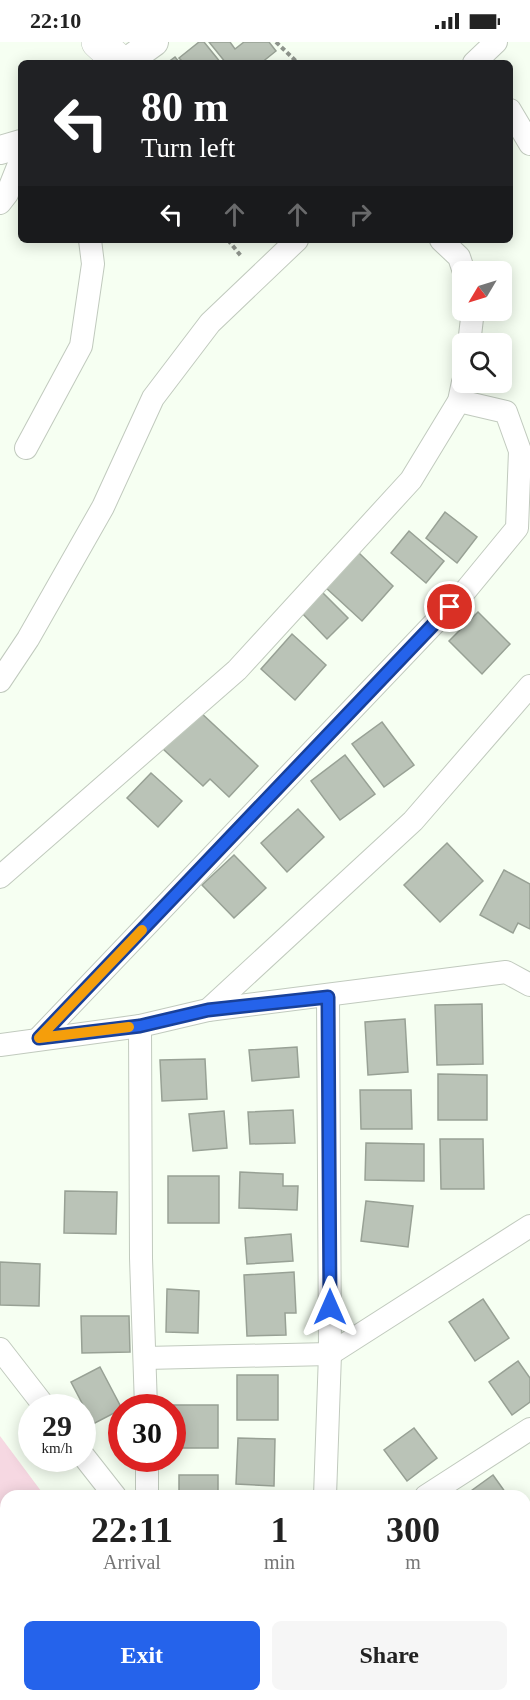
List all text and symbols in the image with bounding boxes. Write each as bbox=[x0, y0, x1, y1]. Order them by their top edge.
text: 22:10 bbox=[30, 8, 81, 33]
icon: left bbox=[42, 84, 120, 162]
text: 80 m bbox=[141, 84, 229, 130]
text: Turn left bbox=[141, 133, 235, 163]
icon: left bbox=[155, 198, 188, 231]
icon: ahead bbox=[218, 198, 251, 231]
icon: ahead bbox=[281, 198, 314, 231]
icon: right bbox=[344, 198, 377, 231]
north arrow bbox=[452, 261, 512, 321]
map controls bbox=[452, 261, 512, 393]
button: search bbox=[452, 333, 512, 393]
pin bbox=[424, 581, 475, 632]
icon: arrive bbox=[433, 590, 466, 623]
position arrow bbox=[298, 1275, 362, 1339]
speed limit sign: 30 bbox=[108, 1394, 186, 1472]
text: 29 bbox=[42, 1409, 72, 1442]
text: km/h bbox=[42, 1440, 72, 1456]
text: 22:11 bbox=[91, 1510, 173, 1550]
text: 1 bbox=[270, 1510, 288, 1550]
text: 300 bbox=[386, 1510, 440, 1550]
text: Arrival bbox=[103, 1551, 161, 1573]
text: min bbox=[264, 1551, 295, 1573]
text: m bbox=[405, 1551, 421, 1573]
button: Exit bbox=[24, 1621, 260, 1690]
button: Share bbox=[272, 1621, 507, 1690]

